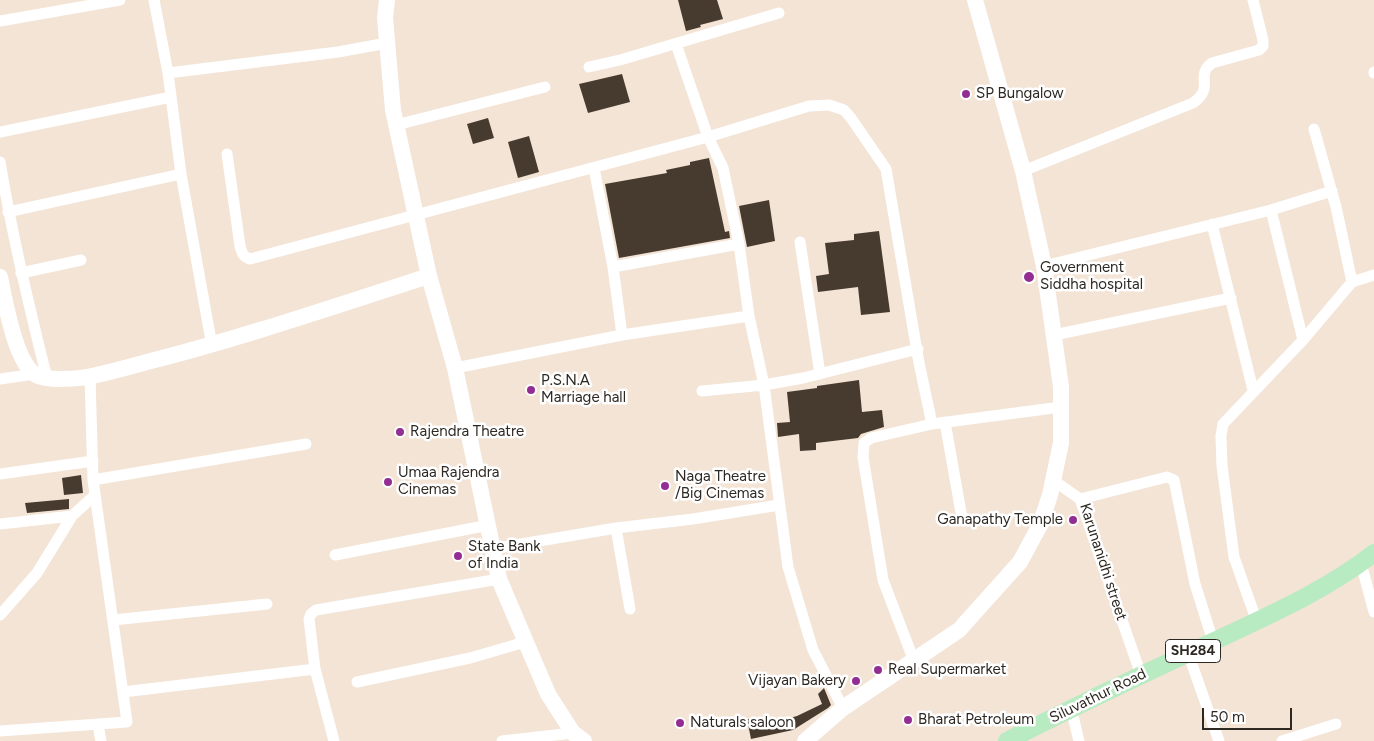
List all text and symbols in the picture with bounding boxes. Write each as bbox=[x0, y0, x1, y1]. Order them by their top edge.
place label: SP Bungalow bbox=[976, 85, 1064, 103]
marker: SP Bungalow bbox=[960, 88, 972, 100]
place label: Government Siddha hospital bbox=[1040, 259, 1143, 294]
marker: Government Siddha hospital bbox=[1022, 270, 1036, 284]
place label: P.S.N.A Marriage hall bbox=[541, 372, 626, 407]
marker: P.S.N.A Marriage hall bbox=[525, 384, 537, 396]
place label: Rajendra Theatre bbox=[410, 423, 524, 441]
marker: Rajendra Theatre bbox=[394, 426, 406, 438]
place label: Umaa Rajendra Cinemas bbox=[398, 464, 500, 499]
place label: Naga Theatre /Big Cinemas bbox=[675, 468, 766, 503]
marker: Umaa Rajendra Cinemas bbox=[382, 476, 394, 488]
marker: Naga Theatre /Big Cinemas bbox=[659, 480, 671, 492]
street label: Karunanidhi street bbox=[1076, 501, 1130, 623]
place label: Ganapathy Temple bbox=[937, 511, 1063, 529]
marker: Ganapathy Temple bbox=[1067, 514, 1079, 526]
place label: State Bank of India bbox=[468, 538, 540, 573]
marker: State Bank of India bbox=[452, 550, 464, 562]
road number: SH284 bbox=[1166, 640, 1220, 662]
place label: Real Supermarket bbox=[888, 661, 1006, 679]
marker: Real Supermarket bbox=[872, 664, 884, 676]
street label: Siluvathur Road bbox=[1047, 665, 1149, 727]
place label: Vijayan Bakery bbox=[748, 672, 846, 690]
marker: Vijayan Bakery bbox=[850, 675, 862, 687]
scale bar bbox=[1204, 698, 1294, 730]
text: 50 m bbox=[1210, 708, 1245, 726]
place label: Bharat Petroleum bbox=[918, 711, 1034, 729]
place label: Naturals saloon bbox=[690, 714, 794, 732]
marker: Bharat Petroleum bbox=[902, 714, 914, 726]
marker: Naturals saloon bbox=[674, 717, 686, 729]

